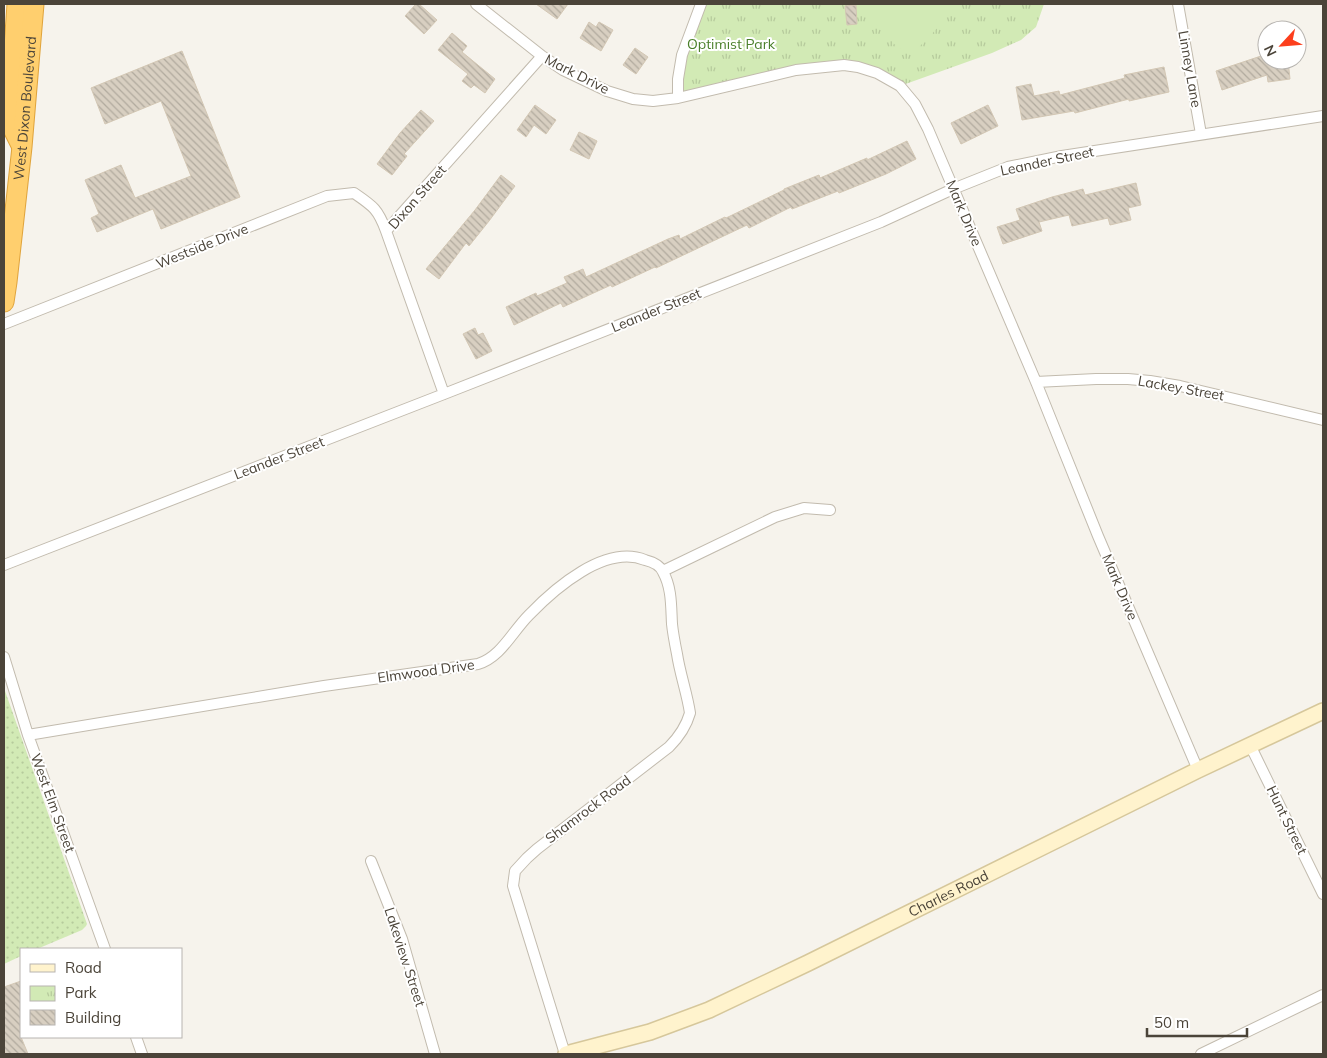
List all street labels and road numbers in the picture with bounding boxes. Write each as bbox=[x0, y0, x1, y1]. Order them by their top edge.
street label: Linney Lane bbox=[1174, 29, 1206, 109]
street label: West Dixon Boulevard bbox=[9, 35, 40, 181]
street label: Mark Drive bbox=[542, 50, 612, 98]
street label: Leander Street bbox=[999, 142, 1096, 180]
street label: Dixon Street bbox=[384, 161, 450, 233]
street label: Mark Drive bbox=[942, 177, 986, 249]
street label: Westside Drive bbox=[153, 219, 251, 273]
street label: Leander Street bbox=[608, 284, 704, 336]
street label: Lackey Street bbox=[1136, 372, 1226, 404]
street label: Leander Street bbox=[231, 432, 327, 483]
street label: Mark Drive bbox=[1098, 551, 1142, 623]
street label: Elmwood Drive bbox=[376, 655, 476, 687]
street label: West Elm Street bbox=[27, 751, 79, 855]
street label: Shamrock Road bbox=[542, 771, 634, 847]
street label: Hunt Street bbox=[1263, 783, 1311, 857]
street label: Charles Road bbox=[905, 866, 991, 921]
street label: Lakeview Street bbox=[380, 905, 430, 1009]

